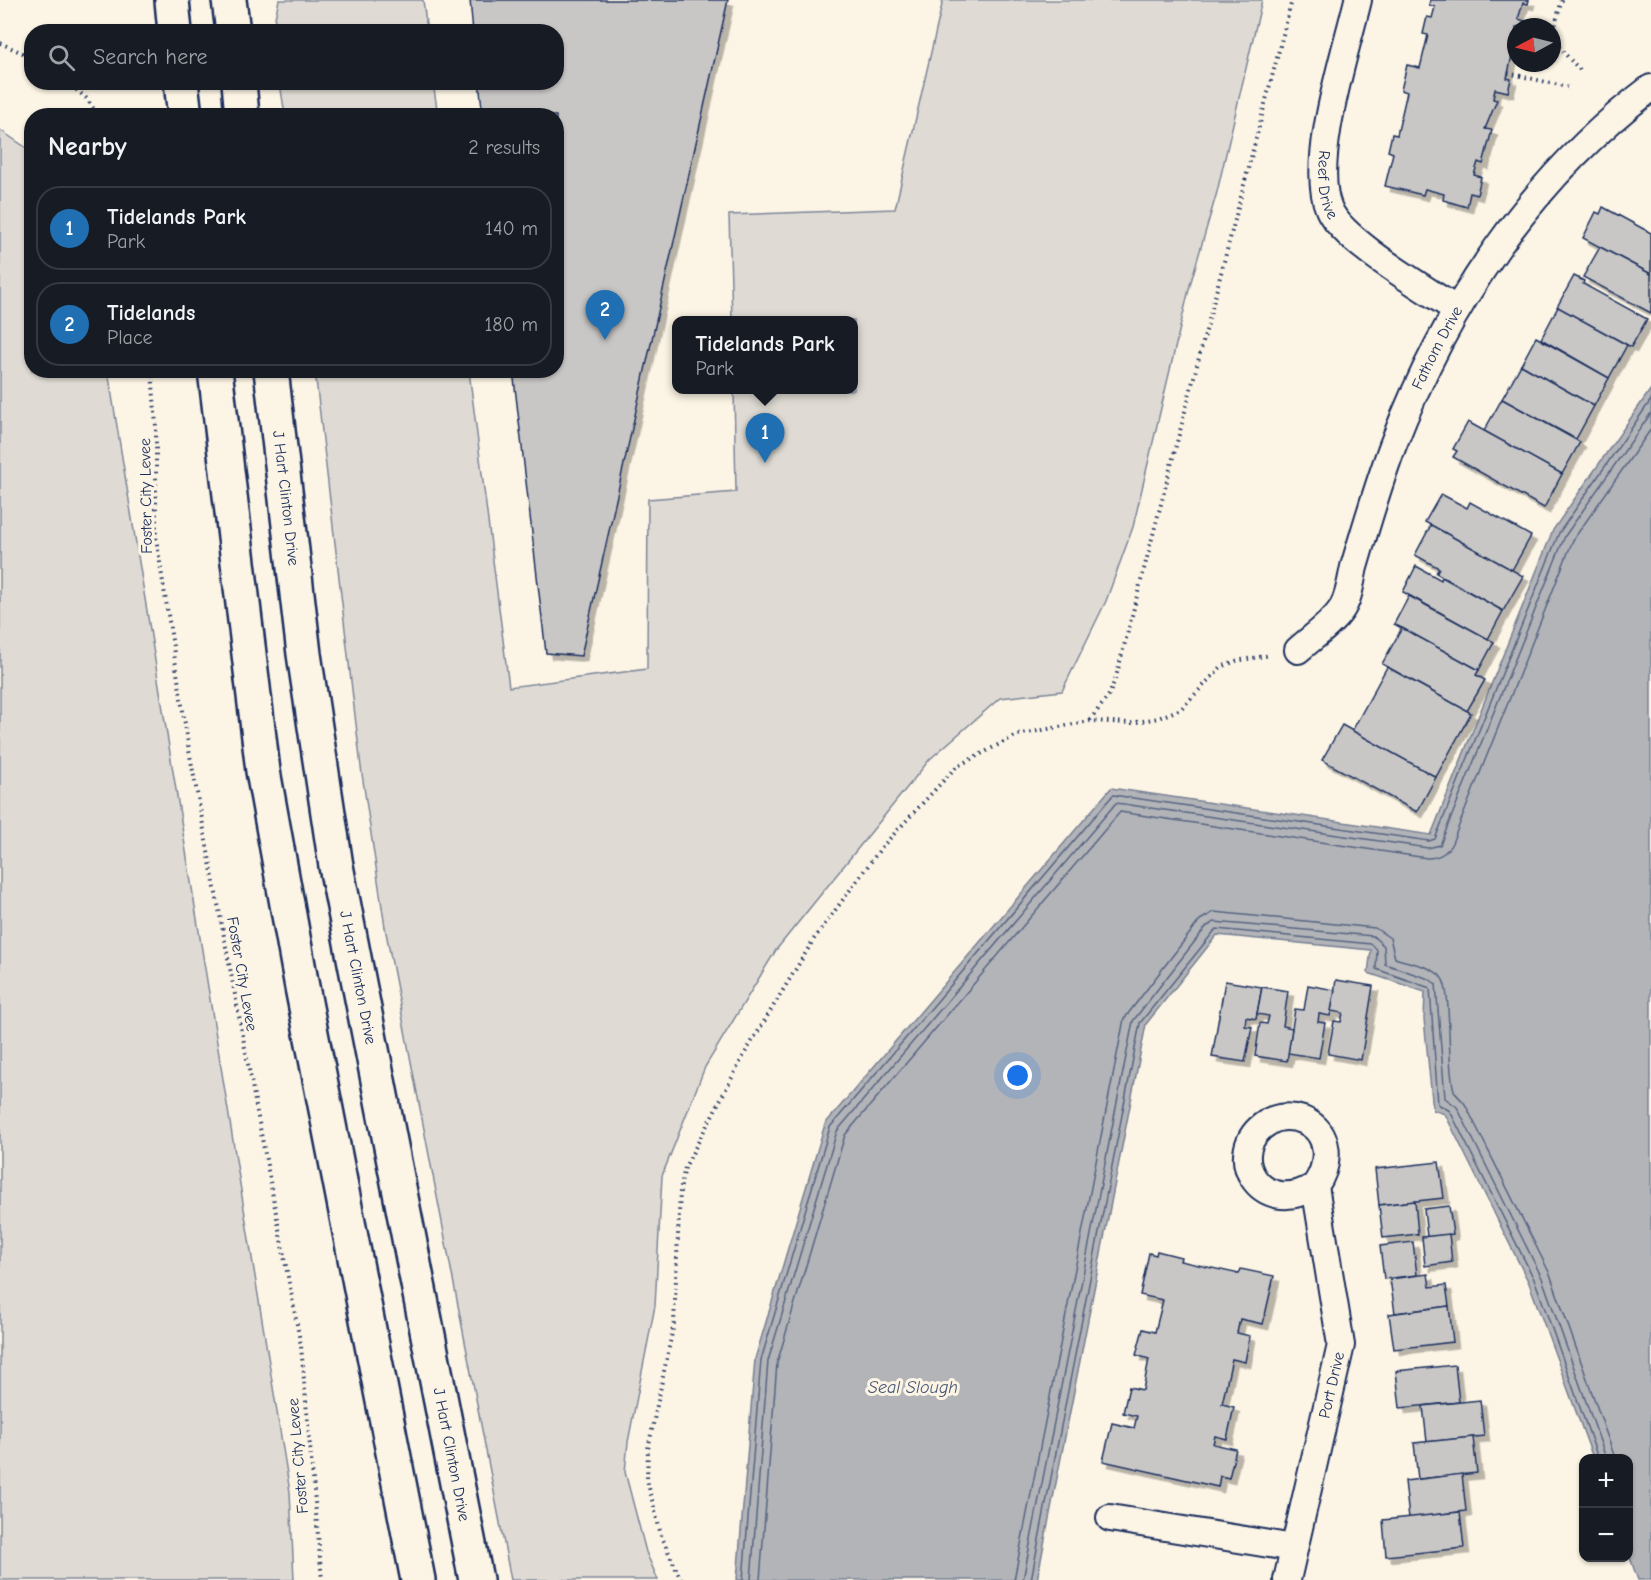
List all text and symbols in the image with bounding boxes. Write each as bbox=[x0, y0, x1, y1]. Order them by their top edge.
north arrow bbox=[1507, 18, 1561, 72]
search box bbox=[24, 24, 564, 90]
icon: search bbox=[45, 41, 78, 74]
text: Search here bbox=[93, 44, 208, 70]
text: Nearby bbox=[48, 132, 127, 162]
text: 2 results bbox=[468, 136, 540, 159]
street label: Reef Drive bbox=[1314, 150, 1342, 223]
text: Tidelands Park bbox=[107, 204, 246, 230]
text: 1 bbox=[66, 217, 73, 240]
text: 140 m bbox=[485, 217, 538, 240]
text: Park bbox=[107, 230, 145, 253]
pin: 2 bbox=[586, 290, 624, 340]
text: Tidelands bbox=[107, 300, 195, 326]
street label: Fathom Drive bbox=[1408, 303, 1466, 392]
text: 2 bbox=[65, 313, 74, 336]
text: 180 m bbox=[484, 313, 538, 336]
popup bbox=[672, 316, 858, 394]
text: Place bbox=[107, 326, 153, 349]
text: Tidelands Park bbox=[695, 331, 835, 357]
text: Park bbox=[695, 357, 734, 380]
pin: 1 bbox=[746, 414, 784, 463]
street label: J Hart Clinton Drive bbox=[269, 430, 303, 567]
street label: Foster City Levee bbox=[136, 438, 156, 554]
street label: J Hart Clinton Drive bbox=[336, 909, 380, 1046]
street label: Foster City Levee bbox=[223, 915, 261, 1033]
your location bbox=[1003, 1061, 1032, 1090]
street label: Port Drive bbox=[1315, 1350, 1348, 1420]
water label: Seal Slough bbox=[868, 1377, 958, 1398]
street label: J Hart Clinton Drive bbox=[429, 1386, 473, 1523]
street label: Foster City Levee bbox=[284, 1398, 312, 1514]
map controls bbox=[1579, 1454, 1633, 1562]
button: + bbox=[1579, 1454, 1633, 1508]
button: − bbox=[1579, 1508, 1633, 1562]

